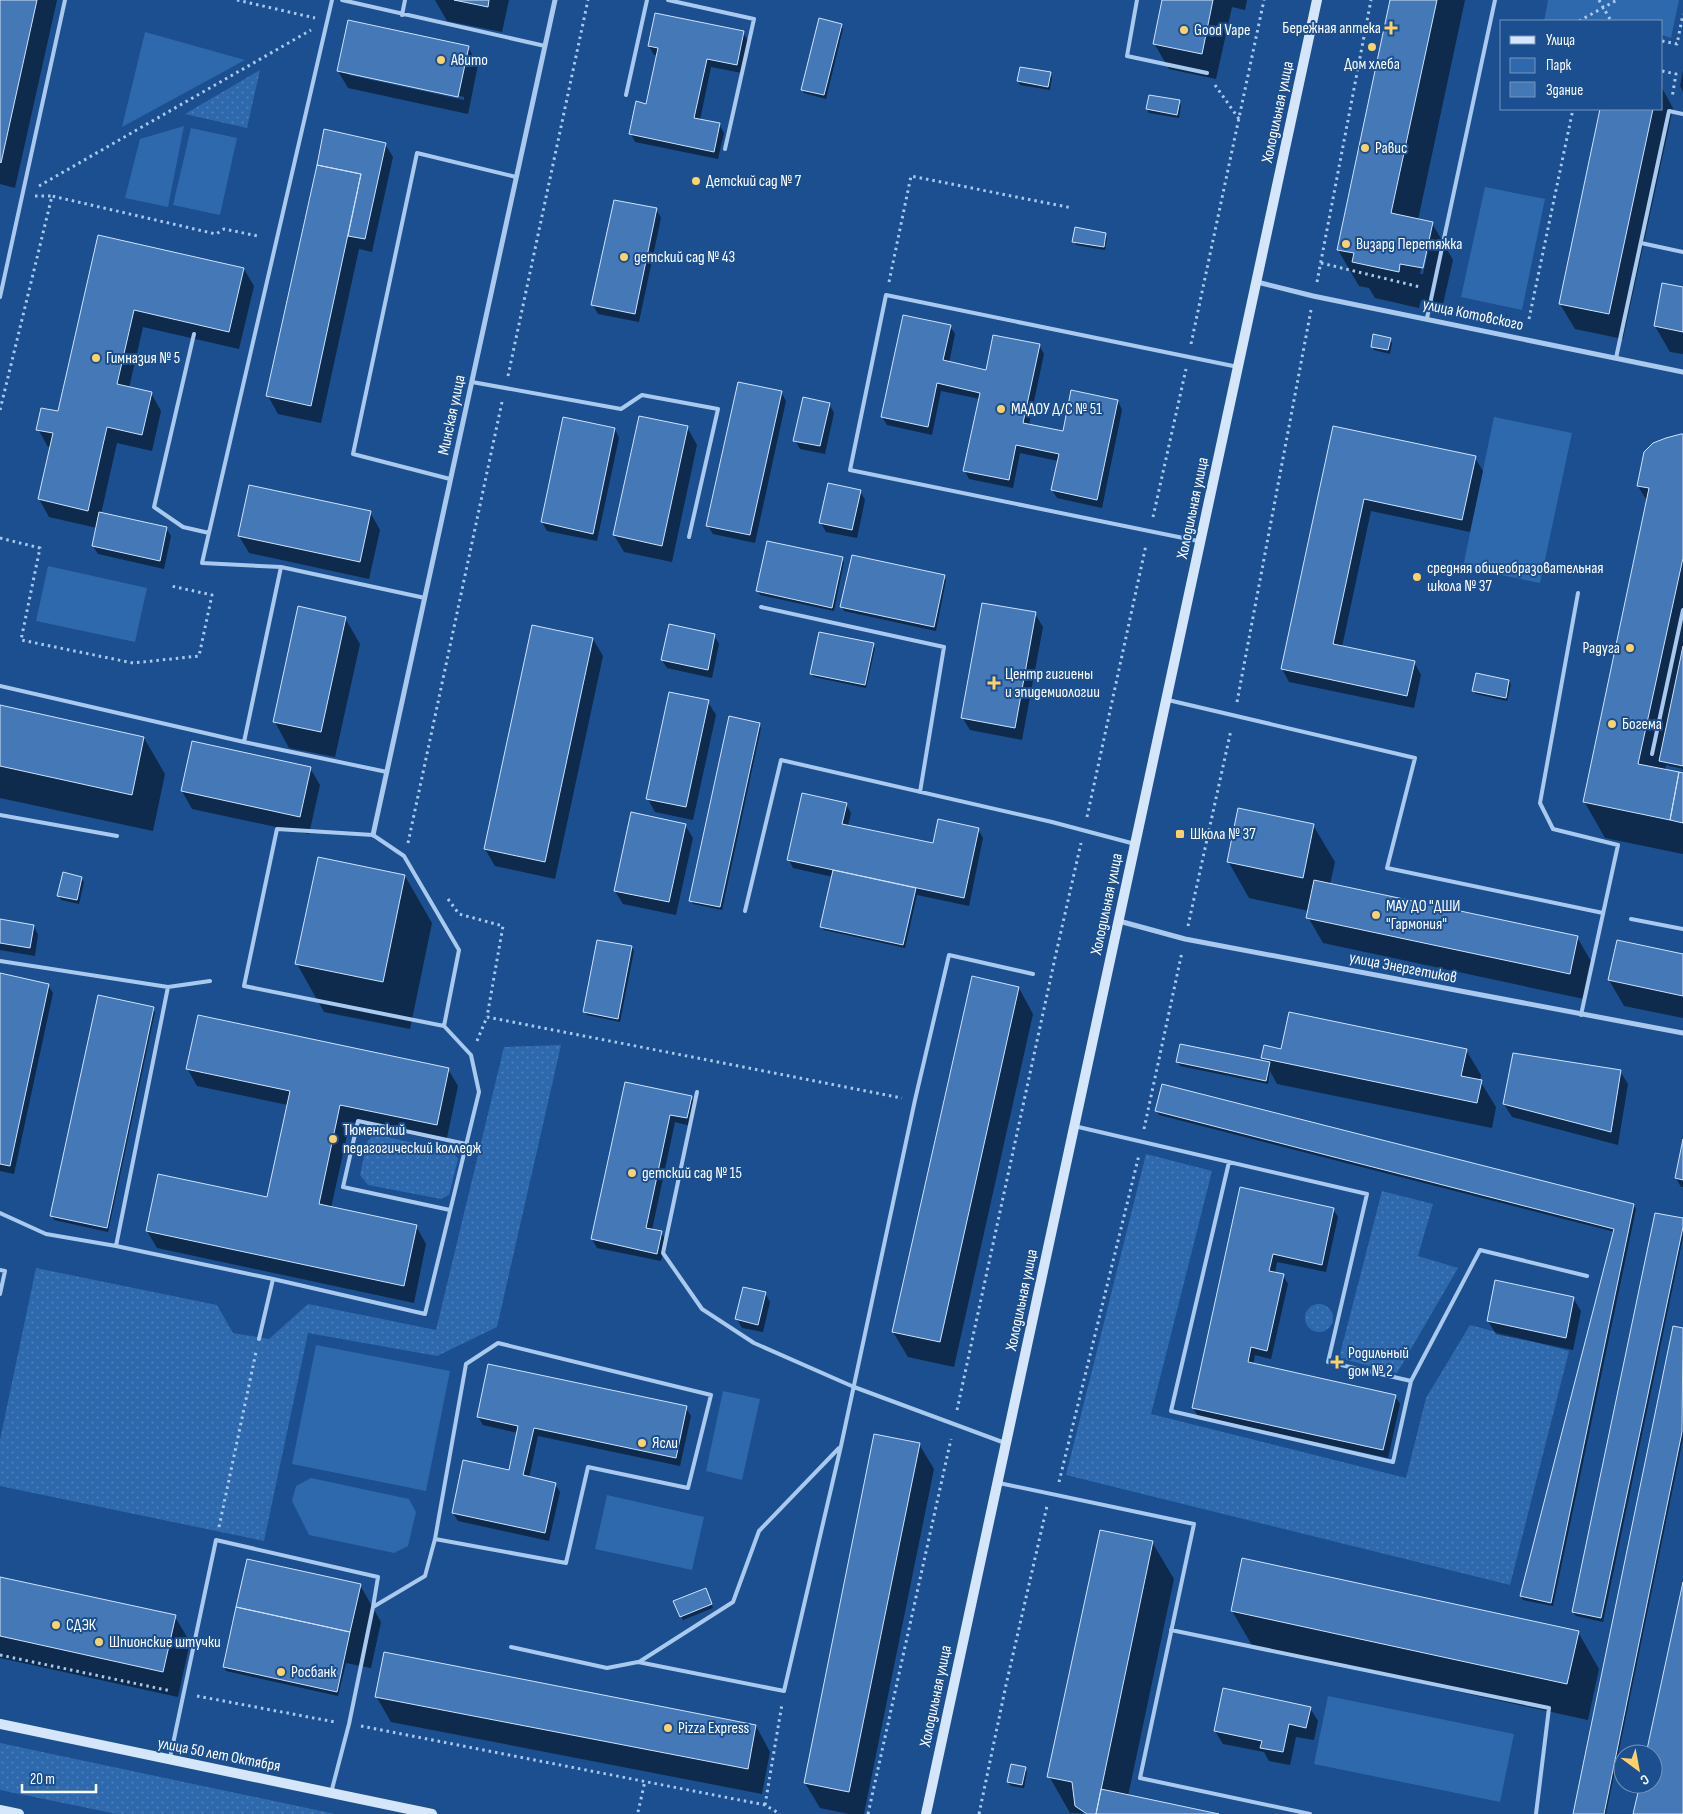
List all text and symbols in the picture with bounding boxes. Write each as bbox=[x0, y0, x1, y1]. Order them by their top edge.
place label: Бережная аптека bbox=[1282, 19, 1381, 38]
legend bbox=[1500, 20, 1663, 110]
place label: Good Vape bbox=[1194, 21, 1250, 40]
marker: Бережная аптека bbox=[1385, 22, 1397, 34]
marker: Good Vape bbox=[1178, 24, 1190, 36]
text: Улица bbox=[1546, 31, 1575, 50]
marker: Дом хлеба bbox=[1366, 41, 1378, 53]
place label: Авито bbox=[450, 51, 488, 70]
marker: Авито bbox=[435, 54, 447, 66]
place label: Дом хлеба bbox=[1344, 55, 1400, 74]
text: Парк bbox=[1546, 56, 1572, 75]
street label: Холодильная улица bbox=[1258, 60, 1298, 165]
text: Здание bbox=[1546, 81, 1583, 100]
place label: Равис bbox=[1375, 139, 1407, 158]
marker: Равис bbox=[1359, 142, 1371, 154]
place label: Детский сад № 7 bbox=[706, 172, 802, 191]
marker: Детский сад № 7 bbox=[690, 175, 702, 187]
place label: Визард Перетяжка bbox=[1356, 235, 1462, 254]
marker: Визард Перетяжка bbox=[1340, 238, 1352, 250]
place label: детский сад № 43 bbox=[634, 248, 735, 267]
marker: детский сад № 43 bbox=[618, 251, 630, 263]
street label: улица Котовского bbox=[1421, 295, 1525, 335]
place label: Гимназия № 5 bbox=[106, 349, 180, 368]
marker: Гимназия № 5 bbox=[90, 352, 102, 364]
street label: Минская улица bbox=[434, 373, 470, 457]
place label: МАДОУ Д/С № 51 bbox=[1011, 400, 1102, 419]
marker: МАДОУ Д/С № 51 bbox=[995, 403, 1007, 415]
street label: Холодильная улица bbox=[1173, 456, 1213, 561]
place label: средняя общеобразовательная школа № 37 bbox=[1427, 559, 1604, 596]
marker: средняя общеобразовательная школа № 37 bbox=[1411, 571, 1423, 583]
place label: Радуга bbox=[1583, 639, 1620, 658]
marker: Радуга bbox=[1624, 642, 1636, 654]
place label: Центр гигиены и эпидемиологии bbox=[1005, 665, 1100, 702]
marker: Центр гигиены и эпидемиологии bbox=[987, 676, 1001, 690]
place label: Богема bbox=[1622, 715, 1662, 734]
marker: Богема bbox=[1606, 718, 1618, 730]
place label: Школа № 37 bbox=[1190, 825, 1256, 844]
marker: Школа № 37 bbox=[1174, 828, 1186, 840]
street label: Холодильная улица bbox=[1087, 852, 1127, 957]
place label: МАУ ДО "ДШИ "Гармония" bbox=[1386, 897, 1460, 934]
marker: МАУ ДО "ДШИ "Гармония" bbox=[1370, 909, 1382, 921]
street label: улица Энергетиков bbox=[1347, 948, 1459, 988]
place label: Тюменский педагогический колледж bbox=[343, 1121, 482, 1158]
marker: Тюменский педагогический колледж bbox=[327, 1133, 339, 1145]
place label: детский сад № 15 bbox=[642, 1164, 742, 1183]
marker: детский сад № 15 bbox=[626, 1167, 638, 1179]
street label: Холодильная улица bbox=[1002, 1248, 1042, 1353]
place label: Родильный дом № 2 bbox=[1348, 1344, 1409, 1381]
marker: Родильный дом № 2 bbox=[1330, 1355, 1344, 1369]
place label: Ясли bbox=[652, 1434, 678, 1453]
marker: Ясли bbox=[636, 1437, 648, 1449]
place label: СДЭК bbox=[66, 1616, 97, 1635]
marker: СДЭК bbox=[50, 1619, 62, 1631]
place label: Шпионские штучки bbox=[109, 1633, 221, 1652]
marker: Шпионские штучки bbox=[93, 1636, 105, 1648]
street label: Холодильная улица bbox=[916, 1644, 956, 1749]
place label: Росбанк bbox=[291, 1663, 337, 1682]
marker: Росбанк bbox=[275, 1666, 287, 1678]
place label: Pizza Express bbox=[678, 1719, 749, 1738]
marker: Pizza Express bbox=[662, 1722, 674, 1734]
street label: улица 50 лет Октября bbox=[156, 1734, 282, 1776]
north arrow bbox=[1613, 1744, 1663, 1794]
scale bar bbox=[22, 1762, 96, 1794]
text: 20 m bbox=[30, 1770, 55, 1789]
text: С bbox=[1637, 1770, 1652, 1789]

